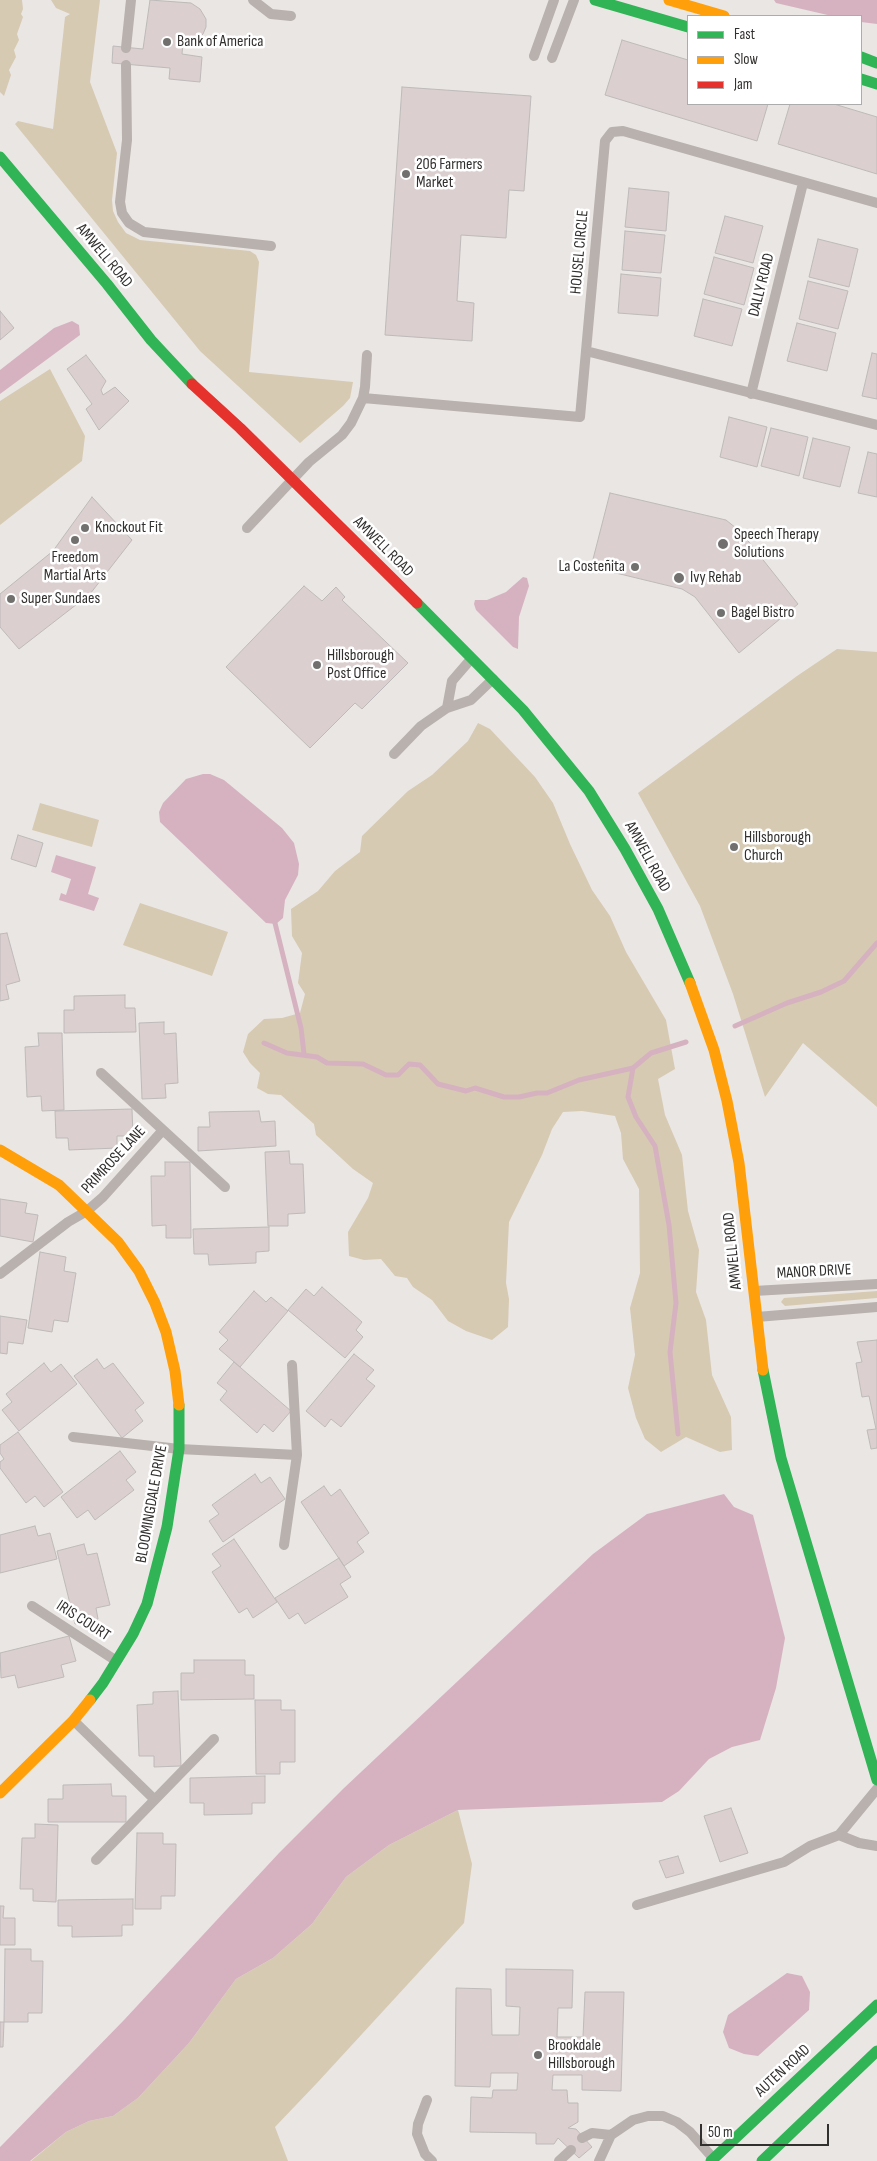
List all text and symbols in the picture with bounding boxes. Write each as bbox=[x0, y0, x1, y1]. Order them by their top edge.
legend bbox=[687, 15, 862, 105]
text: Fast bbox=[734, 25, 755, 44]
place label: Bank of America bbox=[177, 32, 263, 52]
marker: Bank of America bbox=[161, 36, 173, 48]
text: Slow bbox=[734, 50, 758, 69]
text: Jam bbox=[734, 75, 752, 94]
place label: 206 Farmers Market bbox=[416, 155, 483, 193]
marker: 206 Farmers Market bbox=[400, 168, 412, 180]
street label: HOUSEL CIRCLE bbox=[567, 209, 593, 295]
street label: AMWELL ROAD bbox=[72, 220, 136, 292]
street label: DALLY ROAD bbox=[745, 251, 779, 319]
street label: AMWELL ROAD bbox=[349, 513, 417, 581]
place label: Knockout Fit bbox=[95, 518, 163, 538]
marker: Knockout Fit bbox=[79, 522, 91, 534]
place label: Speech Therapy Solutions bbox=[734, 525, 819, 563]
marker: Freedom Martial Arts bbox=[69, 534, 81, 546]
marker: Speech Therapy Solutions bbox=[716, 537, 730, 551]
place label: Freedom Martial Arts bbox=[44, 548, 106, 586]
place label: La Costeñita bbox=[558, 557, 625, 577]
marker: La Costeñita bbox=[629, 561, 641, 573]
place label: Ivy Rehab bbox=[690, 568, 741, 588]
marker: Ivy Rehab bbox=[672, 571, 686, 585]
place label: Super Sundaes bbox=[21, 589, 100, 609]
marker: Super Sundaes bbox=[5, 593, 17, 605]
place label: Bagel Bistro bbox=[731, 603, 794, 623]
marker: Bagel Bistro bbox=[715, 607, 727, 619]
place label: Hillsborough Post Office bbox=[327, 646, 394, 684]
marker: Hillsborough Post Office bbox=[311, 659, 323, 671]
street label: AMWELL ROAD bbox=[620, 818, 674, 896]
place label: Hillsborough Church bbox=[744, 828, 811, 866]
marker: Hillsborough Church bbox=[728, 841, 740, 853]
street label: PRIMROSE LANE bbox=[78, 1122, 150, 1198]
street label: AMWELL ROAD bbox=[719, 1211, 747, 1291]
street label: MANOR DRIVE bbox=[776, 1260, 852, 1284]
street label: BLOOMINGDALE DRIVE bbox=[132, 1444, 172, 1564]
street label: IRIS COURT bbox=[52, 1597, 114, 1645]
place label: Brookdale Hillsborough bbox=[548, 2036, 615, 2074]
street label: AUTEN ROAD bbox=[751, 2041, 815, 2101]
marker: Brookdale Hillsborough bbox=[532, 2049, 544, 2061]
scale bar bbox=[702, 2114, 831, 2146]
text: 50 m bbox=[708, 2123, 733, 2142]

